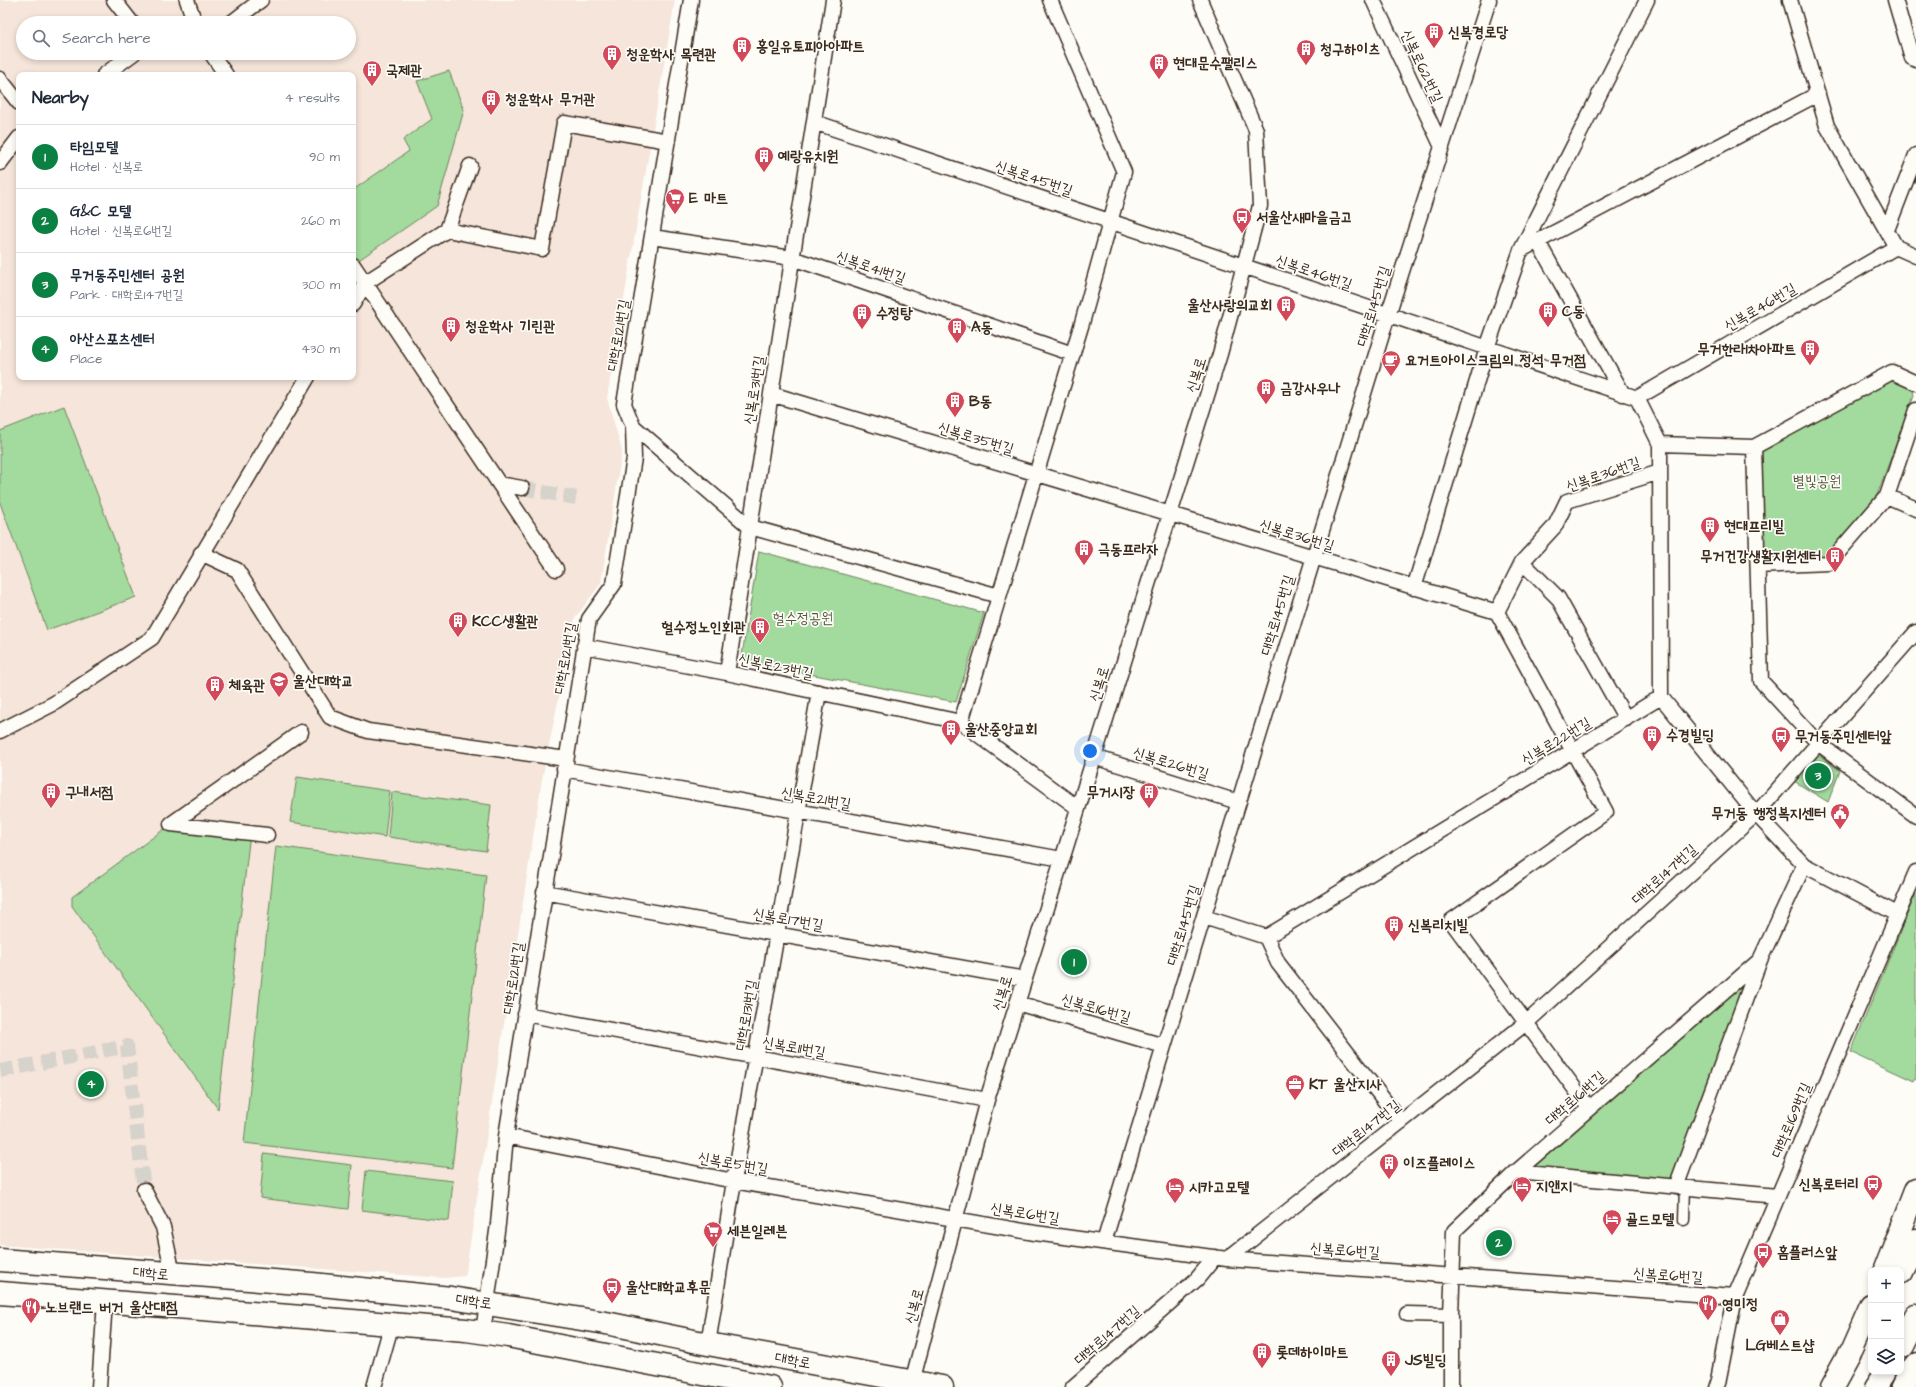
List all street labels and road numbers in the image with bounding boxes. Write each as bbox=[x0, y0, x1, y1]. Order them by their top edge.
street label: 신복로62번길 bbox=[1395, 26, 1448, 106]
street label: 신복로45번길 bbox=[992, 155, 1076, 202]
street label: 신복로41번길 bbox=[833, 246, 909, 289]
street label: 신복로46번길 bbox=[1273, 250, 1355, 295]
street label: 대학로145번길 bbox=[1351, 263, 1396, 349]
street label: 신복로46번길 bbox=[1720, 278, 1800, 337]
street label: 대학로121번길 bbox=[602, 297, 635, 373]
street label: 신복로31번길 bbox=[739, 354, 770, 426]
street label: 신복로 bbox=[1181, 355, 1212, 396]
street label: 신복로35번길 bbox=[935, 417, 1017, 460]
street label: 신복로36번길 bbox=[1563, 452, 1643, 497]
street label: 신복로36번길 bbox=[1257, 514, 1337, 557]
street label: 대학로145번길 bbox=[1255, 572, 1300, 658]
street label: 대학로121번길 bbox=[549, 620, 582, 696]
street label: 신복로23번길 bbox=[736, 648, 816, 685]
street label: 신복로 bbox=[1084, 664, 1115, 705]
street label: 신복로22번길 bbox=[1518, 712, 1595, 770]
street label: 신복로26번길 bbox=[1130, 742, 1211, 785]
street label: 신복로21번길 bbox=[779, 782, 853, 815]
street label: 대학로147번길 bbox=[1627, 839, 1702, 910]
street label: 대학로145번길 bbox=[1161, 882, 1206, 968]
street label: 신복로17번길 bbox=[751, 903, 825, 936]
street label: 대학로121번길 bbox=[497, 940, 530, 1016]
street label: 신복로 bbox=[987, 973, 1018, 1014]
street label: 대학로131번길 bbox=[730, 978, 763, 1052]
street label: 신복로16번길 bbox=[1059, 989, 1133, 1028]
street label: 신복로11번길 bbox=[760, 1032, 827, 1063]
street label: 대학로161번길 bbox=[1541, 1066, 1610, 1130]
street label: 대학로169번길 bbox=[1766, 1079, 1817, 1161]
street label: 대학로147번길 bbox=[1328, 1095, 1405, 1162]
street label: 신복로5번길 bbox=[696, 1147, 770, 1180]
street label: 신복로6번길 bbox=[989, 1198, 1061, 1229]
street label: 신복로6번길 bbox=[1309, 1238, 1380, 1263]
street label: 대학로 bbox=[132, 1261, 170, 1286]
street label: 신복로6번길 bbox=[1632, 1263, 1703, 1288]
street label: 신복로 bbox=[900, 1286, 929, 1326]
street label: 대학로 bbox=[455, 1289, 493, 1314]
street label: 대학로147번길 bbox=[1070, 1301, 1145, 1370]
street label: 대학로 bbox=[773, 1347, 813, 1374]

